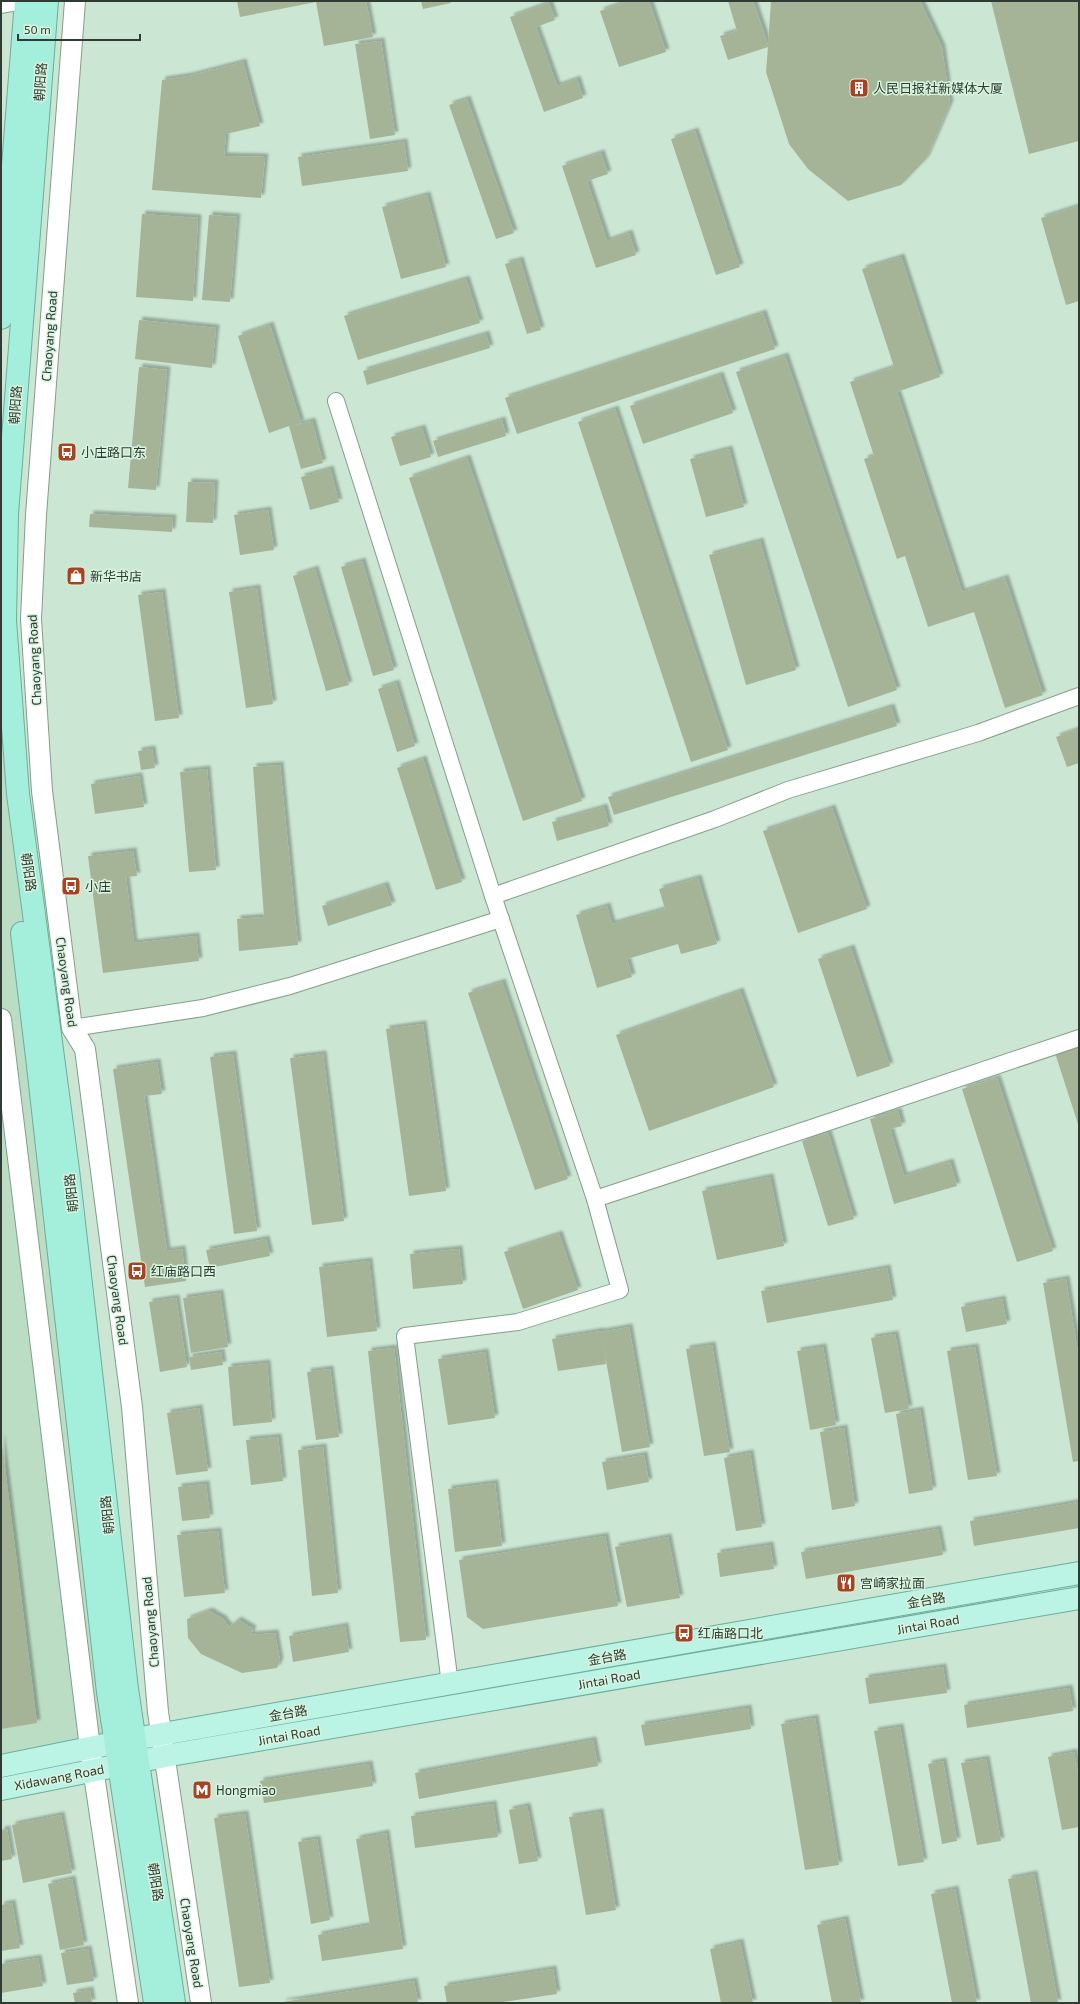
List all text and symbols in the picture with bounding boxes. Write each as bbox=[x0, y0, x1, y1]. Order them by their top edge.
scale bar bbox=[18, 16, 140, 42]
text: 50 m bbox=[24, 22, 51, 36]
street label: 朝阳路 bbox=[31, 62, 49, 102]
building icon: 人民日报社新媒体大厦 bbox=[848, 77, 870, 99]
place label: 人民日报社新媒体大厦 bbox=[873, 80, 1003, 96]
street label: Chaoyang Road bbox=[38, 290, 60, 382]
street label: 朝阳路 bbox=[6, 385, 24, 425]
bus stop icon: 小庄路口东 bbox=[56, 441, 78, 463]
place label: 小庄路口东 bbox=[81, 444, 146, 460]
shop icon: 新华书店 bbox=[65, 565, 87, 587]
place label: 新华书店 bbox=[90, 568, 142, 584]
street label: Chaoyang Road bbox=[24, 614, 44, 706]
street label: 朝阳路 bbox=[18, 852, 40, 892]
bus stop icon: 小庄 bbox=[60, 875, 82, 897]
place label: 小庄 bbox=[85, 878, 111, 894]
street label: Chaoyang Road bbox=[53, 936, 81, 1028]
street label: 朝阳路 bbox=[61, 1173, 81, 1213]
street label: Chaoyang Road bbox=[104, 1254, 132, 1346]
bus stop icon: 红庙路口西 bbox=[126, 1260, 148, 1282]
place label: 红庙路口西 bbox=[151, 1263, 216, 1279]
street label: 朝阳路 bbox=[97, 1495, 117, 1535]
restaurant icon: 宫崎家拉面 bbox=[835, 1572, 857, 1594]
place label: 宫崎家拉面 bbox=[860, 1575, 925, 1591]
street label: Chaoyang Road bbox=[138, 1576, 162, 1668]
street label: 金台路 bbox=[905, 1589, 947, 1611]
street label: Jintai Road bbox=[895, 1611, 961, 1637]
bus stop icon: 红庙路口北 bbox=[673, 1622, 695, 1644]
place label: 红庙路口北 bbox=[698, 1625, 763, 1641]
street label: 金台路 bbox=[586, 1646, 628, 1668]
street label: Jintai Road bbox=[576, 1666, 642, 1692]
street label: 金台路 bbox=[267, 1702, 309, 1724]
street label: Jintai Road bbox=[256, 1722, 322, 1748]
street label: Xidawang Road bbox=[13, 1760, 105, 1794]
metro station icon: Hongmiao bbox=[191, 1779, 213, 1801]
place label: Hongmiao bbox=[216, 1782, 276, 1798]
street label: 朝阳路 bbox=[145, 1861, 167, 1903]
street label: Chaoyang Road bbox=[177, 1897, 207, 1989]

